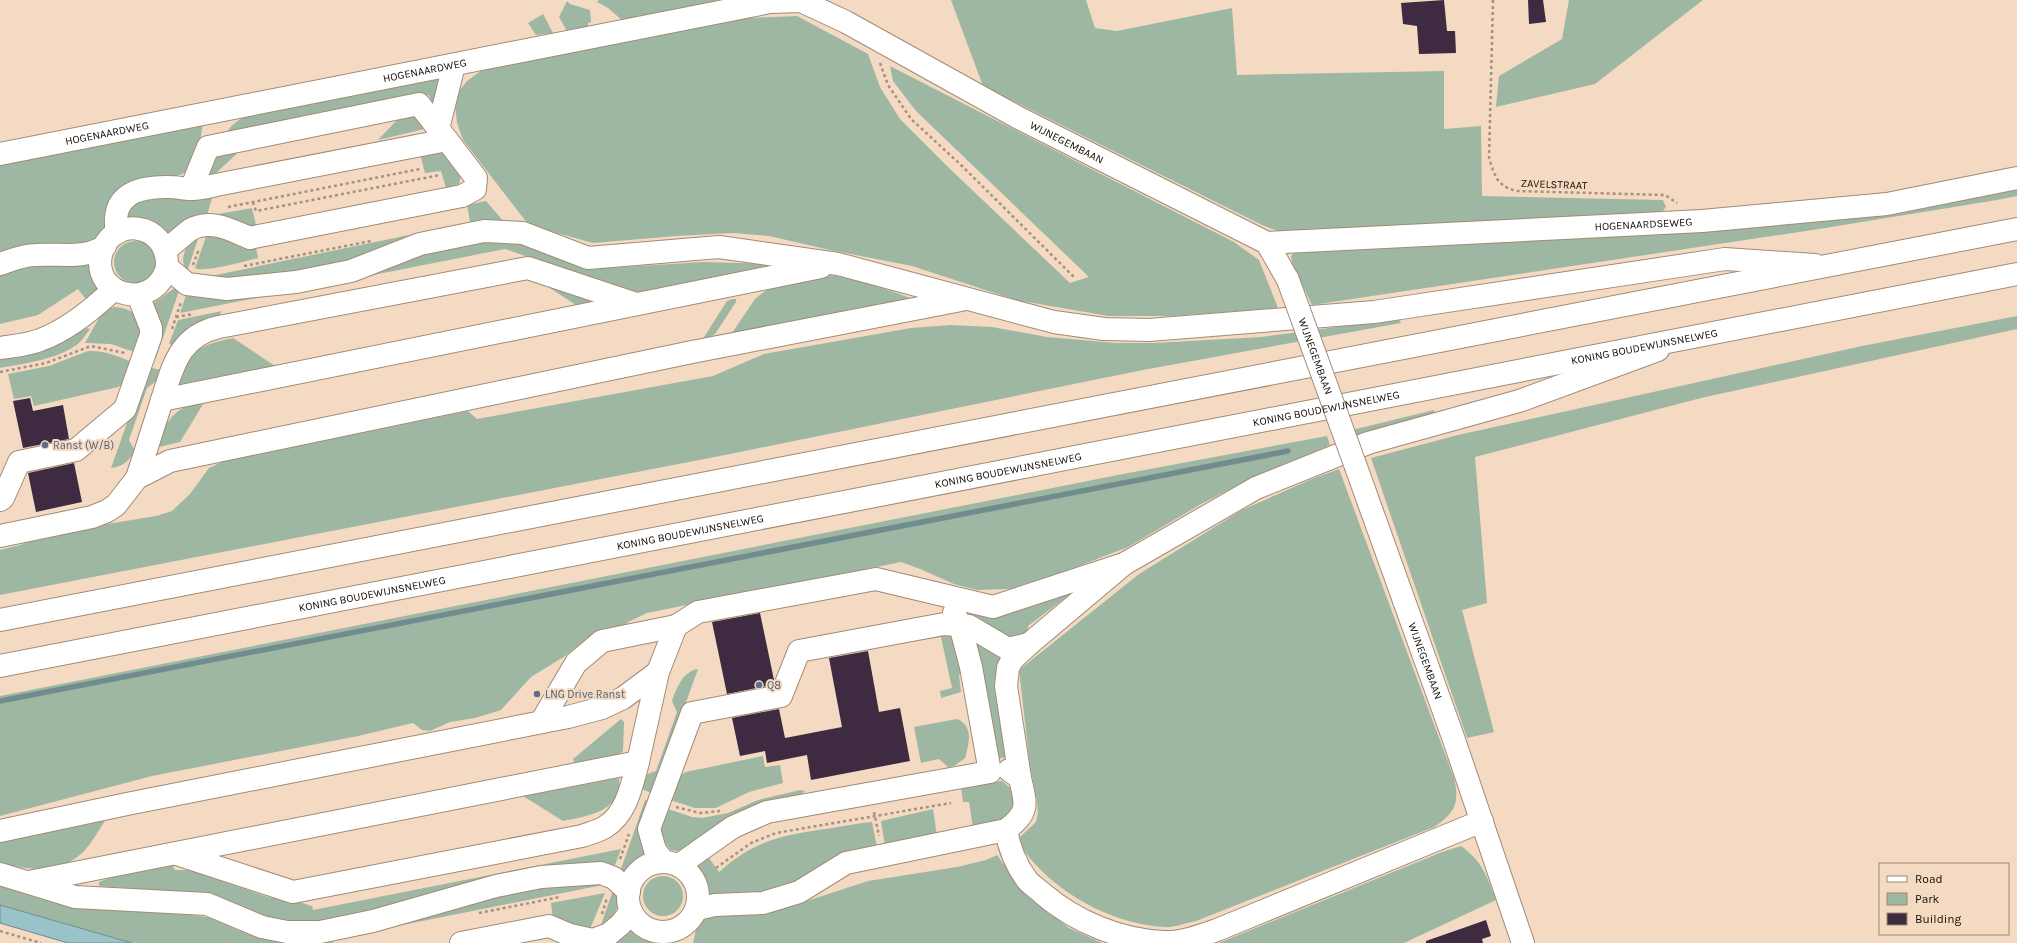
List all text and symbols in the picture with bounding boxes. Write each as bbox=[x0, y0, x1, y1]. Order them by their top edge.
street label: HOGENAARDWEG bbox=[382, 56, 468, 85]
street label: HOGENAARDWEG bbox=[64, 119, 150, 148]
street label: WIJNEGEMBAAN bbox=[1028, 119, 1106, 167]
street label: ZAVELSTRAAT bbox=[1520, 177, 1588, 192]
street label: HOGENAARDSEWEG bbox=[1594, 215, 1693, 233]
street label: WIJNEGEMBAAN bbox=[1295, 316, 1335, 396]
street label: KONING BOUDEWIJNSNELWEG bbox=[1570, 326, 1719, 368]
street label: KONING BOUDEWIJNSNELWEG bbox=[1252, 388, 1401, 429]
place label: Ranst (W/B) bbox=[53, 439, 114, 452]
marker: Ranst (W/B) bbox=[40, 440, 50, 450]
street label: KONING BOUDEWIJNSNELWEG bbox=[934, 450, 1083, 491]
street label: KONING BOUDEWIJNSNELWEG bbox=[616, 512, 765, 553]
street label: KONING BOUDEWIJNSNELWEG bbox=[298, 574, 447, 615]
street label: WIJNEGEMBAAN bbox=[1405, 621, 1445, 701]
place label: Q8 bbox=[767, 679, 781, 692]
marker: Q8 bbox=[754, 680, 764, 690]
place label: LNG Drive Ranst bbox=[545, 688, 625, 701]
marker: LNG Drive Ranst bbox=[532, 689, 542, 699]
legend bbox=[1879, 863, 2009, 935]
text: Road bbox=[1915, 872, 1943, 886]
text: Park bbox=[1915, 892, 1940, 906]
text: Building bbox=[1915, 912, 1962, 926]

